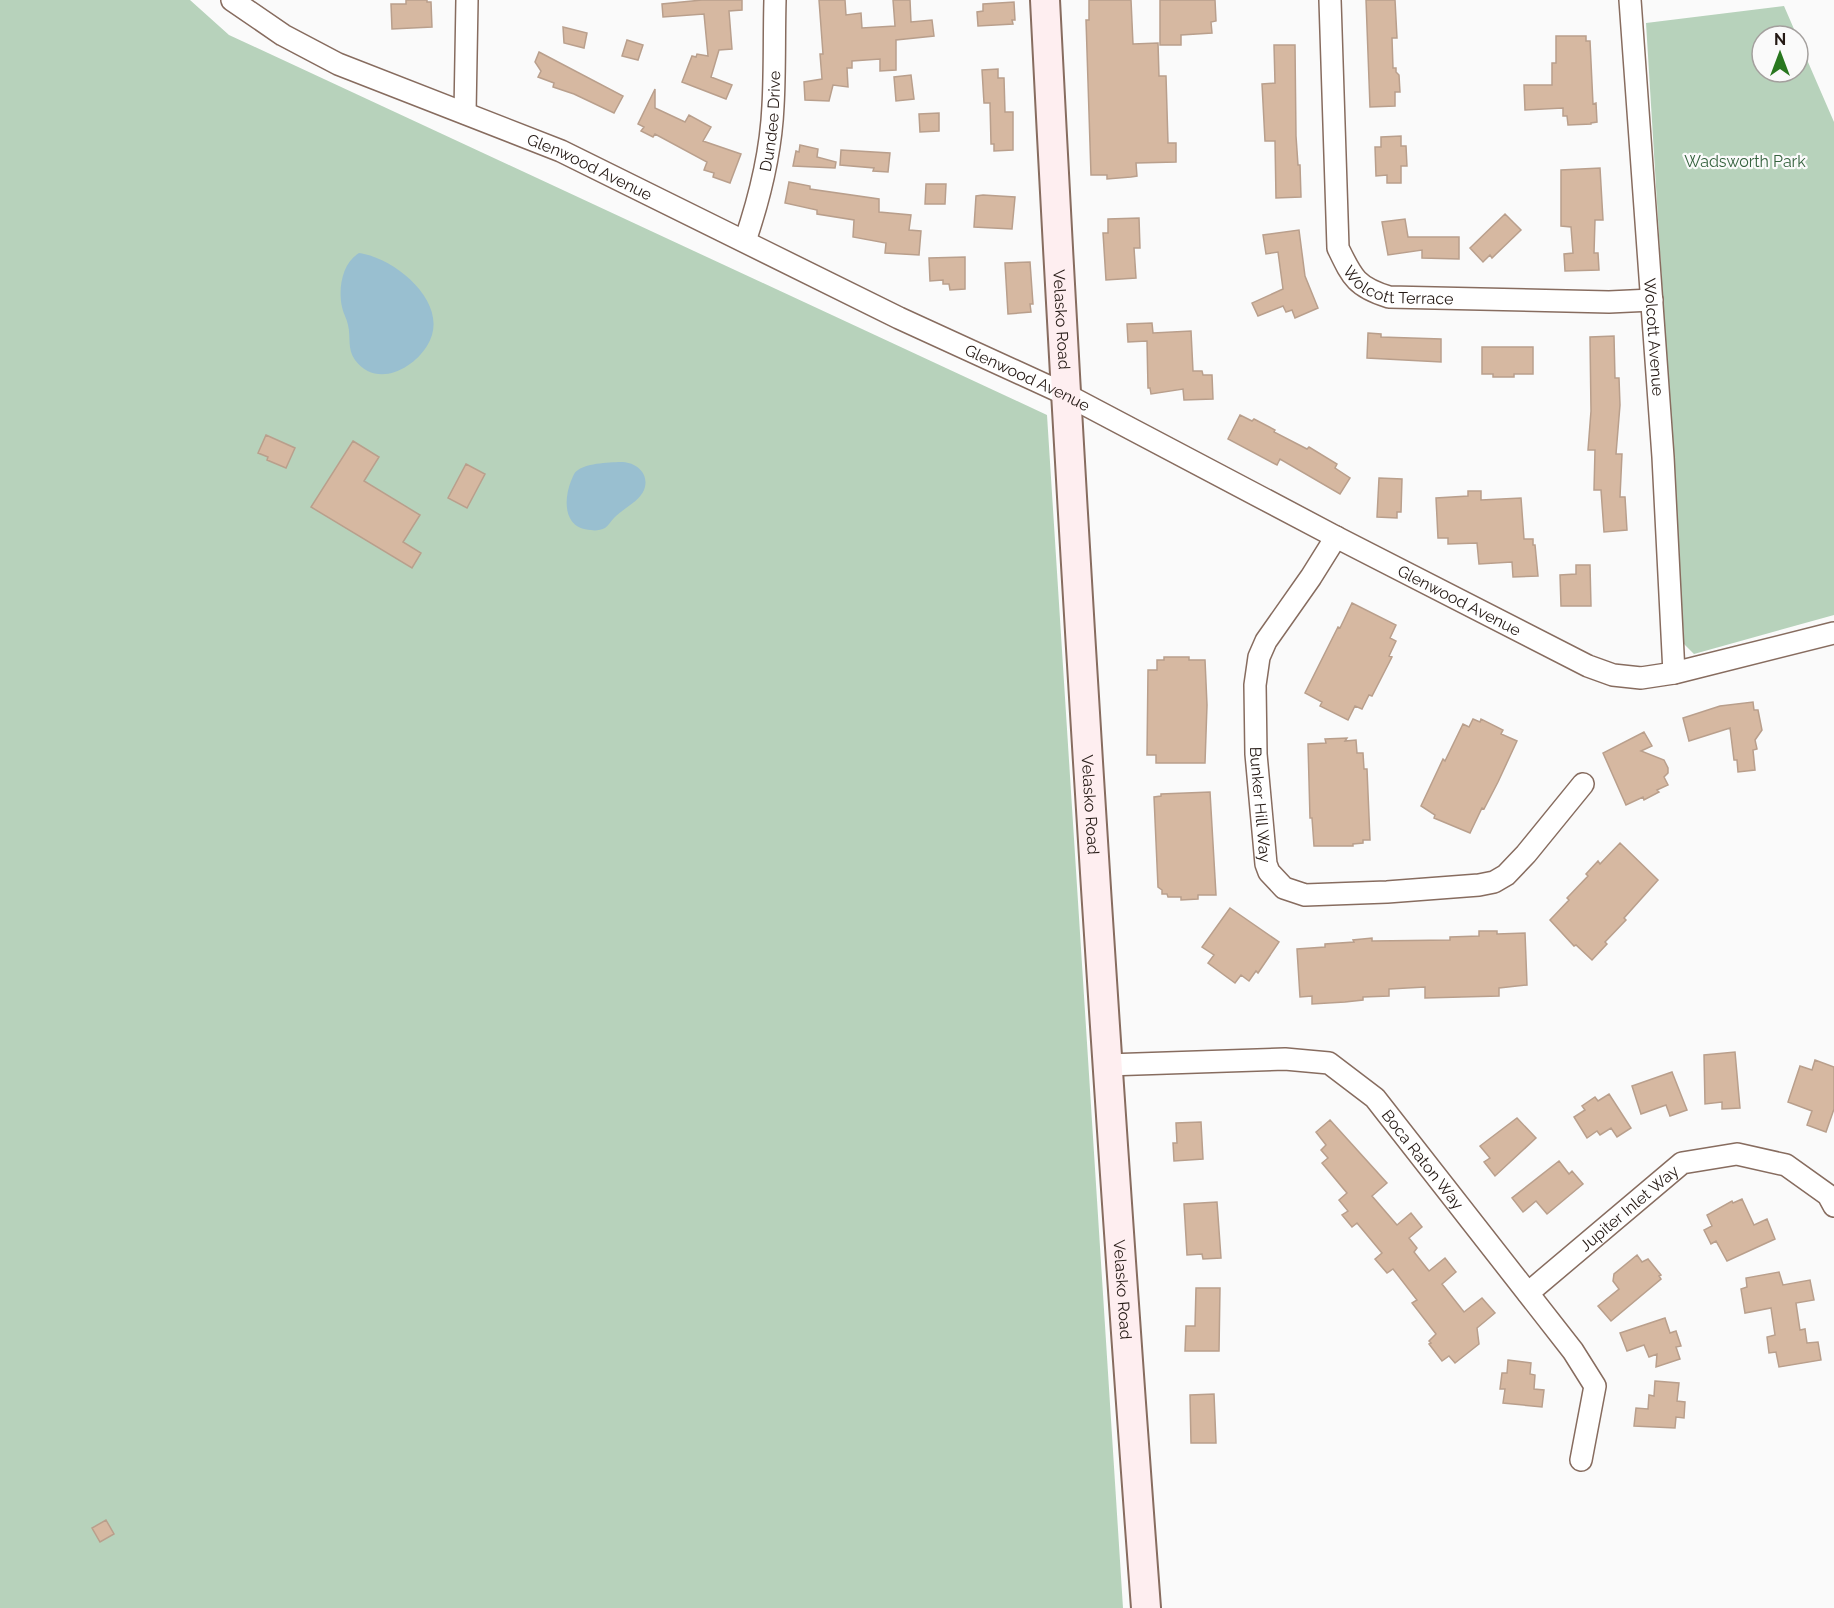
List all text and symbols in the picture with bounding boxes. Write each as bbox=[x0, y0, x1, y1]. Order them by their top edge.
north arrow bbox=[1750, 24, 1810, 84]
text: N bbox=[1774, 30, 1786, 49]
street label: Dundee Drive bbox=[756, 70, 784, 173]
street label: Glenwood Avenue bbox=[524, 130, 655, 205]
park label: Wadsworth Park bbox=[1684, 152, 1806, 171]
street label: Wolcott Terrace bbox=[1339, 262, 1454, 308]
street label: Velasko Road bbox=[1049, 269, 1074, 370]
street label: Wolcott Avenue bbox=[1640, 278, 1668, 397]
street label: Glenwood Avenue bbox=[962, 340, 1093, 415]
street label: Glenwood Avenue bbox=[1394, 561, 1524, 640]
street label: Bunker Hill Way bbox=[1246, 746, 1275, 864]
street label: Velasko Road bbox=[1078, 754, 1103, 855]
street label: Boca Raton Way bbox=[1378, 1106, 1468, 1214]
street label: Jupiter Inlet Way bbox=[1576, 1161, 1683, 1255]
street label: Velasko Road bbox=[1109, 1239, 1135, 1340]

